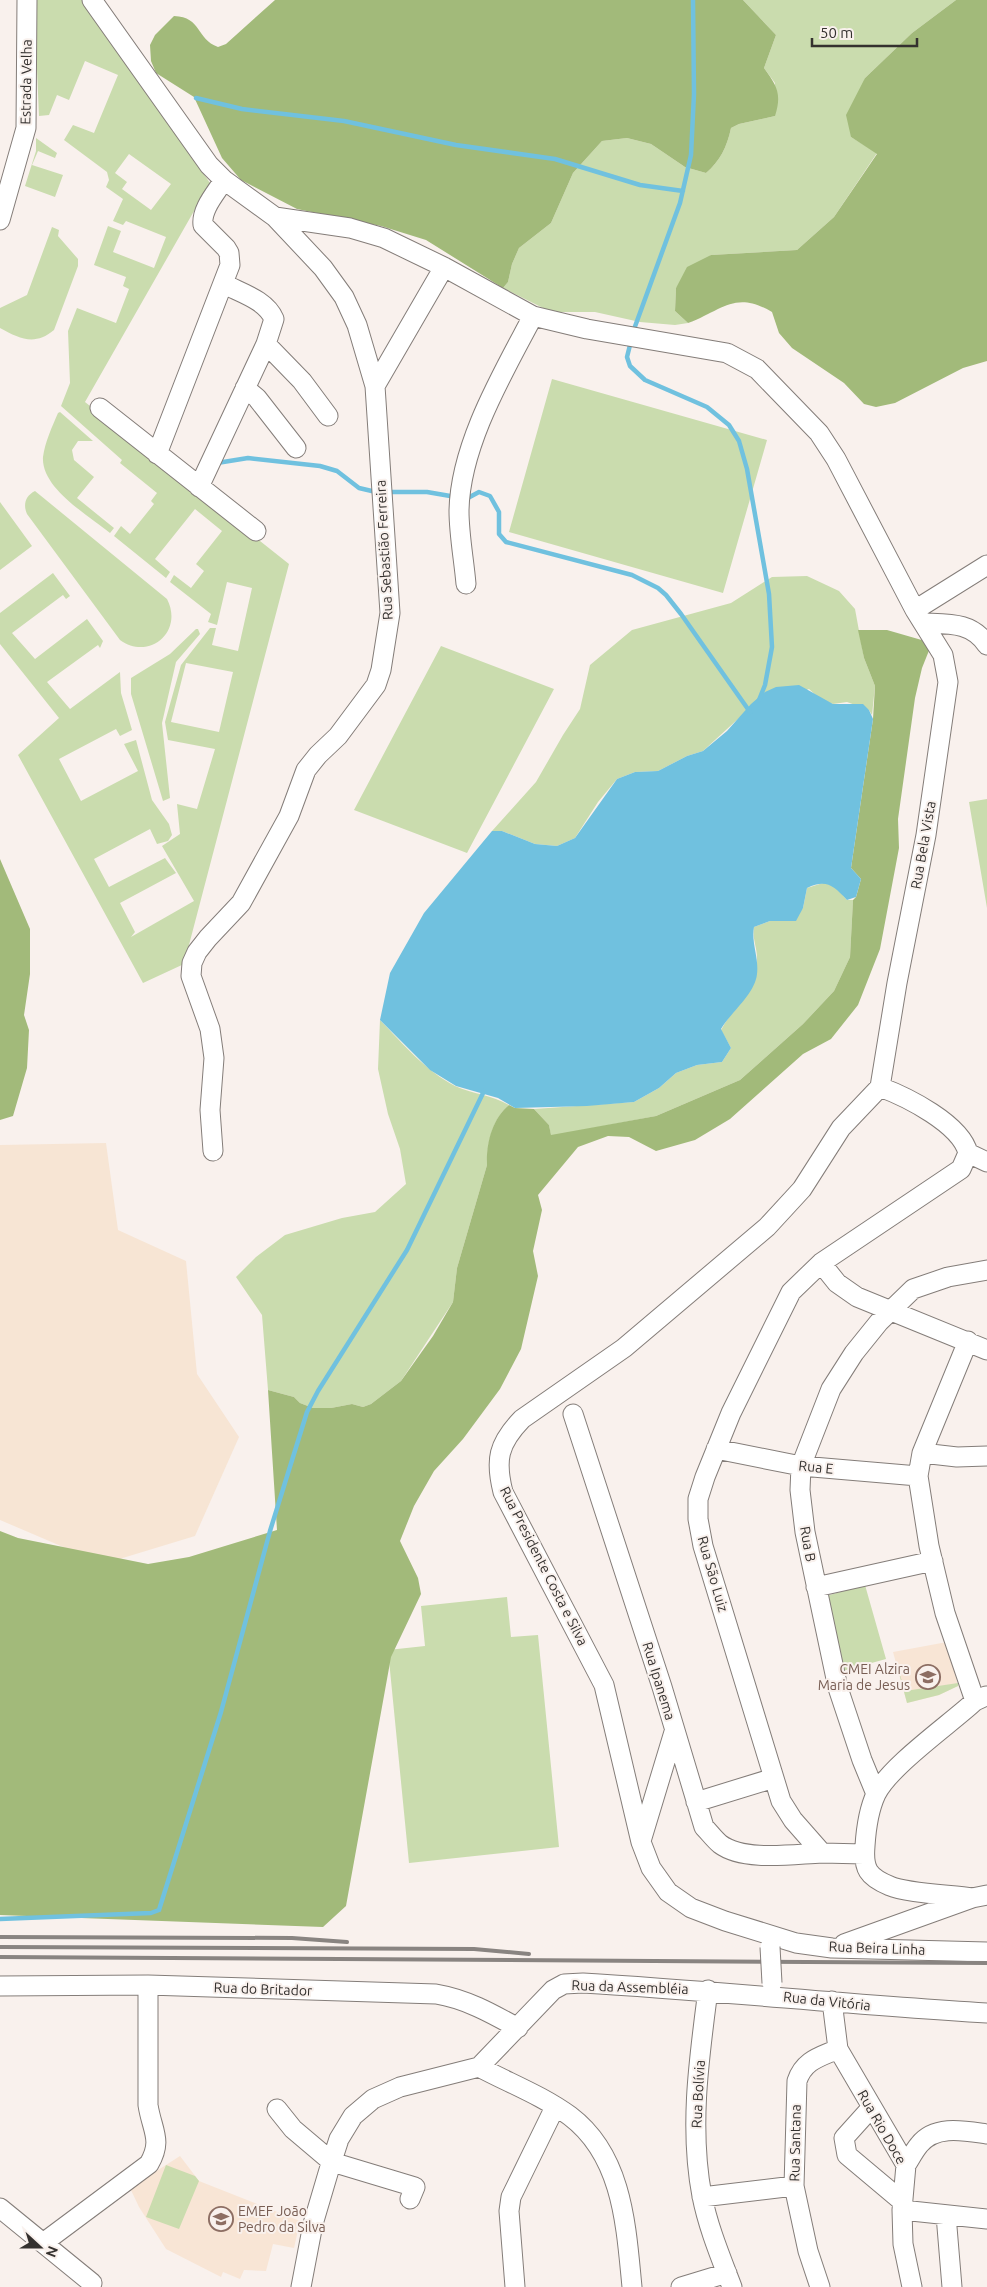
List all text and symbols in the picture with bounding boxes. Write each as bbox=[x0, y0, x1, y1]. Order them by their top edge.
scale bar bbox=[812, 15, 917, 47]
text: 50 m bbox=[820, 24, 853, 41]
street label: Estrada Velha bbox=[17, 39, 35, 125]
street label: Rua Sebastião Ferreira bbox=[372, 479, 396, 621]
street label: Rua Bela Vista bbox=[907, 800, 939, 890]
street label: Rua E bbox=[798, 1457, 834, 1477]
street label: Rua Presidente Costa e Silva bbox=[497, 1484, 591, 1648]
street label: Rua B bbox=[797, 1525, 819, 1563]
street label: Rua São Luiz bbox=[695, 1534, 731, 1614]
street label: Rua Ipanema bbox=[639, 1640, 679, 1722]
place label: CMEI Alzira Maria de Jesus bbox=[818, 1661, 910, 1693]
school or university icon: CMEI Alzira Maria de Jesus bbox=[915, 1664, 941, 1690]
street label: Rua Beira Linha bbox=[828, 1938, 926, 1958]
street label: Rua da Assembléia bbox=[571, 1977, 689, 1997]
street label: Rua do Britador bbox=[213, 1979, 313, 1999]
street label: Rua da Vitória bbox=[782, 1988, 872, 2014]
street label: Rua Bolívia bbox=[688, 2059, 708, 2129]
street label: Rua Rio Doce bbox=[854, 2087, 910, 2167]
street label: Rua Santana bbox=[786, 2104, 804, 2182]
place label: EMEF João Pedro da Silva bbox=[238, 2203, 326, 2235]
school or university icon: EMEF João Pedro da Silva bbox=[208, 2206, 234, 2232]
north arrow bbox=[15, 2222, 65, 2272]
text: N bbox=[43, 2244, 61, 2259]

